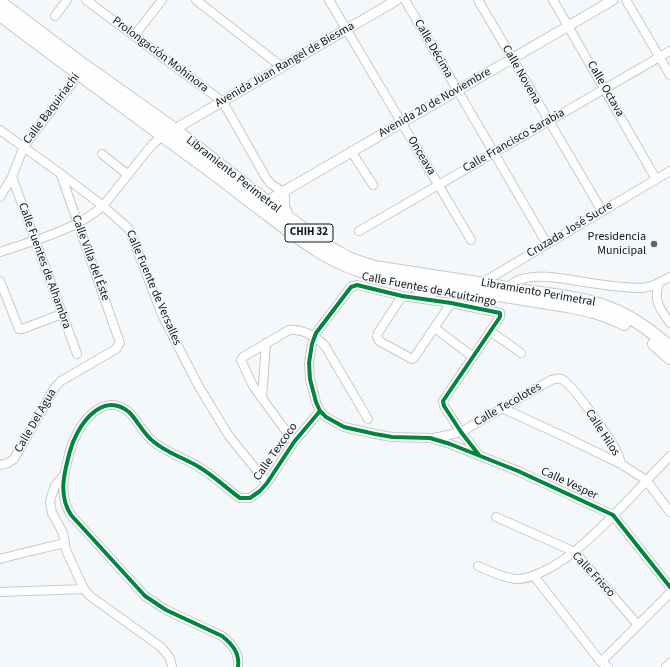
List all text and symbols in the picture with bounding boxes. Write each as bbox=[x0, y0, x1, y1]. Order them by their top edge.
street label: Prolongación Mohinora bbox=[109, 14, 211, 96]
street label: Calle Décima bbox=[410, 17, 456, 81]
street label: Avenida Juan Rangel de Biesma bbox=[213, 19, 357, 111]
street label: Calle Novena bbox=[498, 43, 544, 107]
street label: Calle Octava bbox=[583, 59, 627, 119]
street label: Avenida 20 de Noviembre bbox=[376, 65, 494, 141]
street label: Calle Baquiriachi bbox=[21, 71, 83, 147]
street label: Calle Francisco Sarabia bbox=[461, 106, 567, 176]
street label: Libramiento Perimetral bbox=[183, 134, 283, 216]
street label: Onceava bbox=[404, 134, 438, 178]
street label: Cruzada José Sucre bbox=[524, 199, 616, 261]
street label: Calle Fuentes de Alhambra bbox=[14, 201, 74, 331]
street label: Calle Villa del Éste bbox=[68, 213, 112, 303]
road number: CHIH 32 bbox=[285, 224, 333, 242]
street label: Calle Fuente de Versalles bbox=[122, 228, 184, 348]
place label: Presidencia Municipal bbox=[588, 230, 646, 258]
marker: Presidencia Municipal bbox=[649, 239, 659, 249]
street label: Calle Fuentes de Acuitzingo bbox=[360, 270, 498, 310]
street label: Libramiento Perimetral bbox=[480, 276, 596, 310]
street label: Calle Tecolotes bbox=[472, 380, 544, 430]
street label: Calle Del Agua bbox=[12, 387, 60, 455]
street label: Calle Hilos bbox=[582, 407, 622, 459]
street label: Calle Texcoco bbox=[251, 420, 301, 484]
street label: Calle Vesper bbox=[538, 465, 600, 503]
street label: Calle Frisco bbox=[568, 549, 618, 601]

